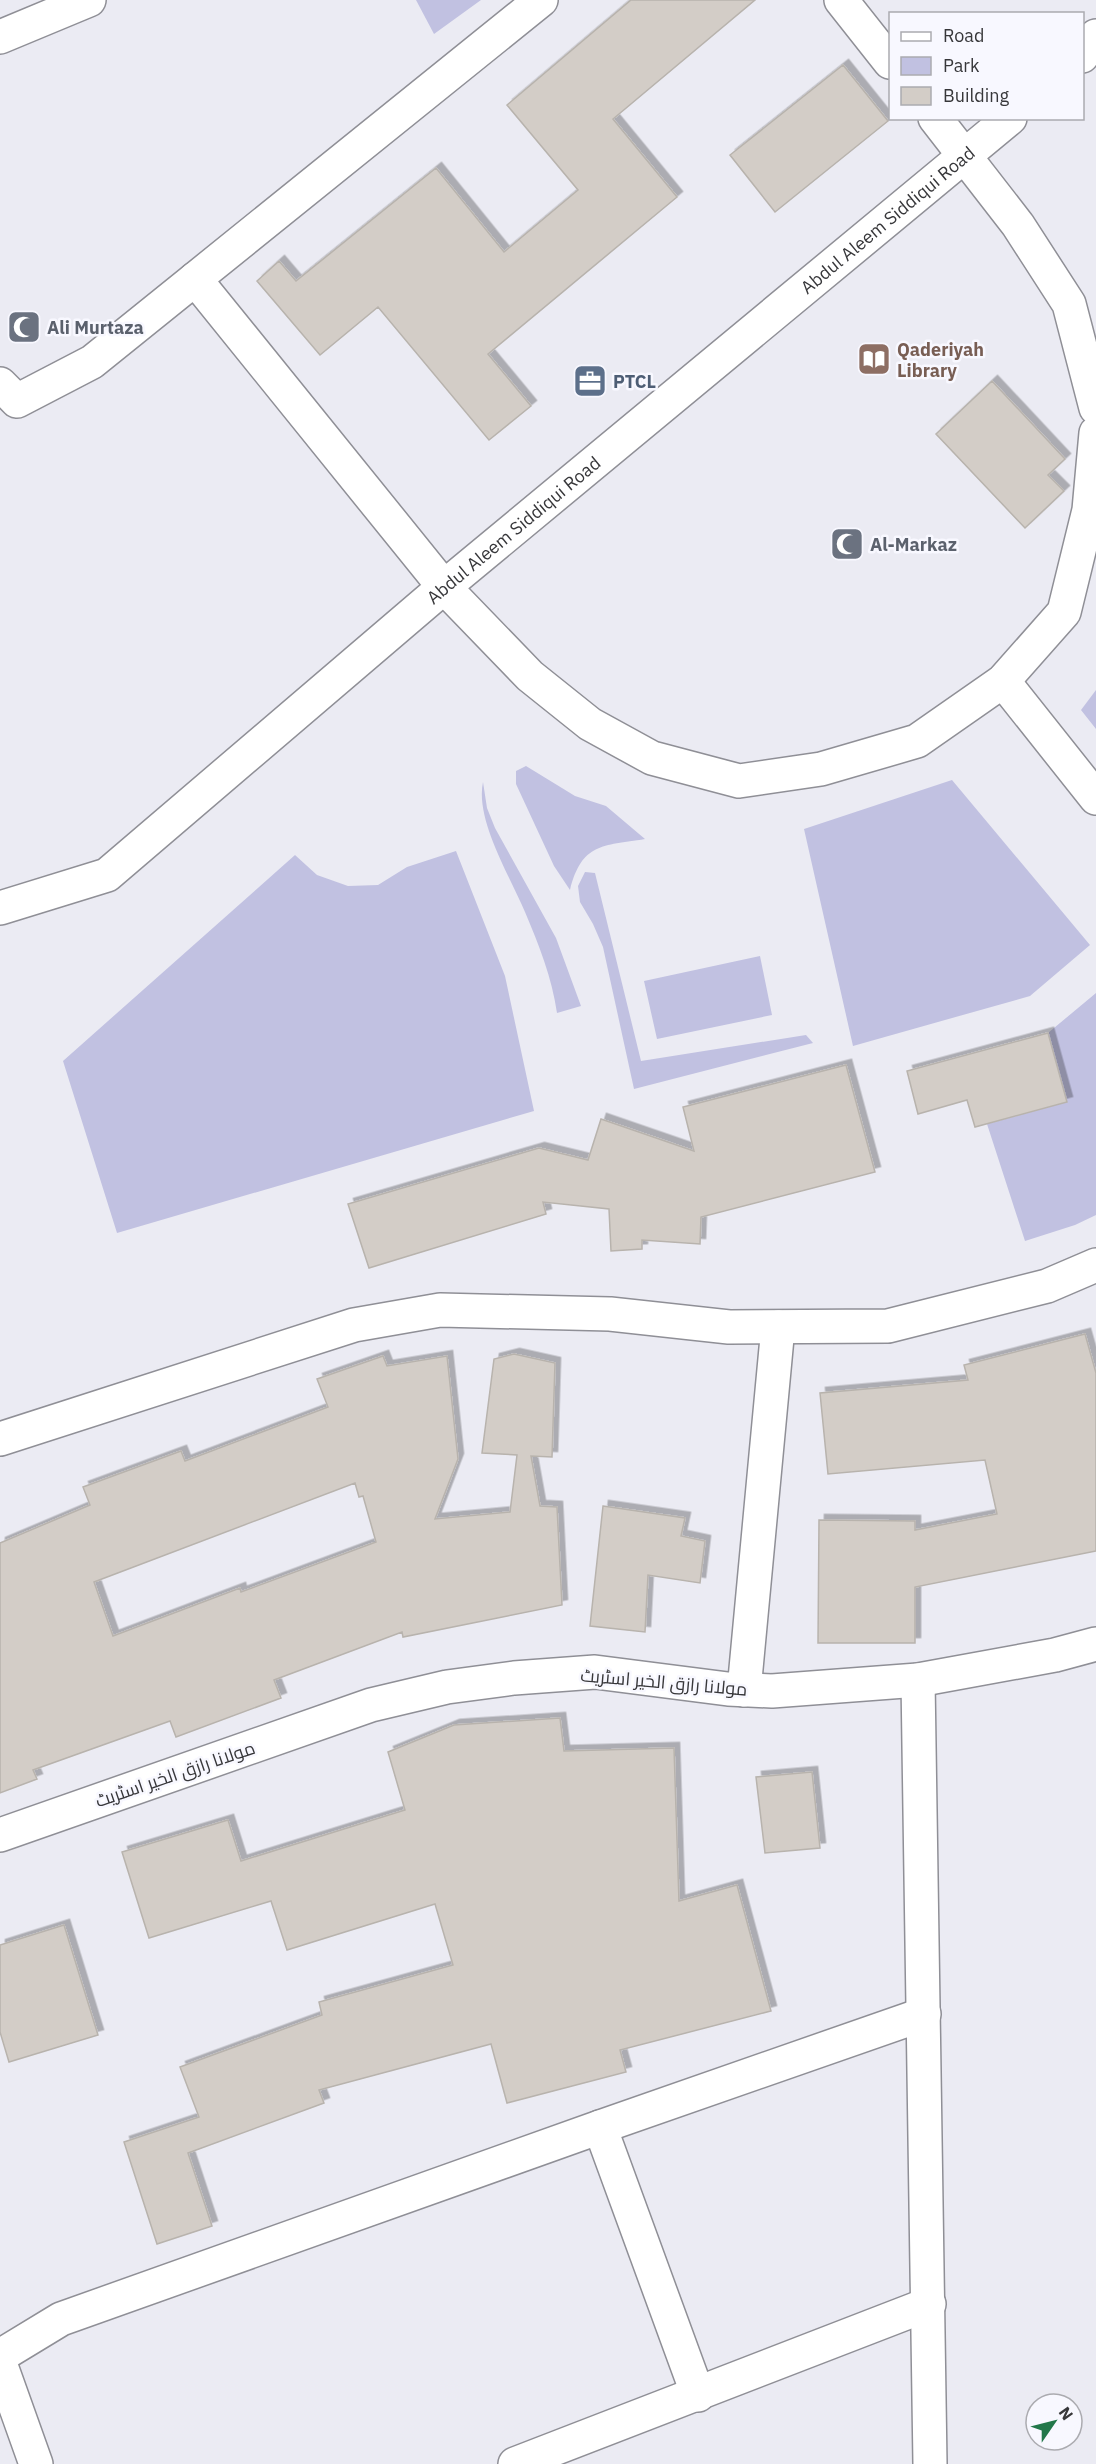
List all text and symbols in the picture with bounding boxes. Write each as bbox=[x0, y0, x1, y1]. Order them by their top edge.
legend bbox=[889, 12, 1084, 120]
text: Road bbox=[943, 24, 984, 47]
text: Park bbox=[943, 54, 980, 77]
text: Building bbox=[943, 84, 1010, 107]
street label: Abdul Aleem Siddiqui Road bbox=[796, 141, 979, 298]
mosque icon: Ali Murtaza bbox=[6, 309, 42, 345]
place label: Ali Murtaza bbox=[47, 316, 144, 339]
place label: Qaderiyah Library bbox=[897, 338, 984, 382]
library icon: Qaderiyah Library bbox=[856, 341, 892, 377]
office icon: PTCL bbox=[572, 363, 608, 399]
place label: PTCL bbox=[613, 370, 656, 393]
street label: Abdul Aleem Siddiqui Road bbox=[421, 451, 605, 609]
mosque icon: Al-Markaz bbox=[829, 526, 865, 562]
place label: Al-Markaz bbox=[870, 533, 957, 556]
street label: مولانا رازق الخیر اسٹریٹ bbox=[579, 1663, 748, 1702]
street label: مولانا رازق الخیر اسٹریٹ bbox=[92, 1736, 258, 1813]
north arrow bbox=[1024, 2392, 1084, 2452]
text: N bbox=[1055, 2403, 1078, 2424]

